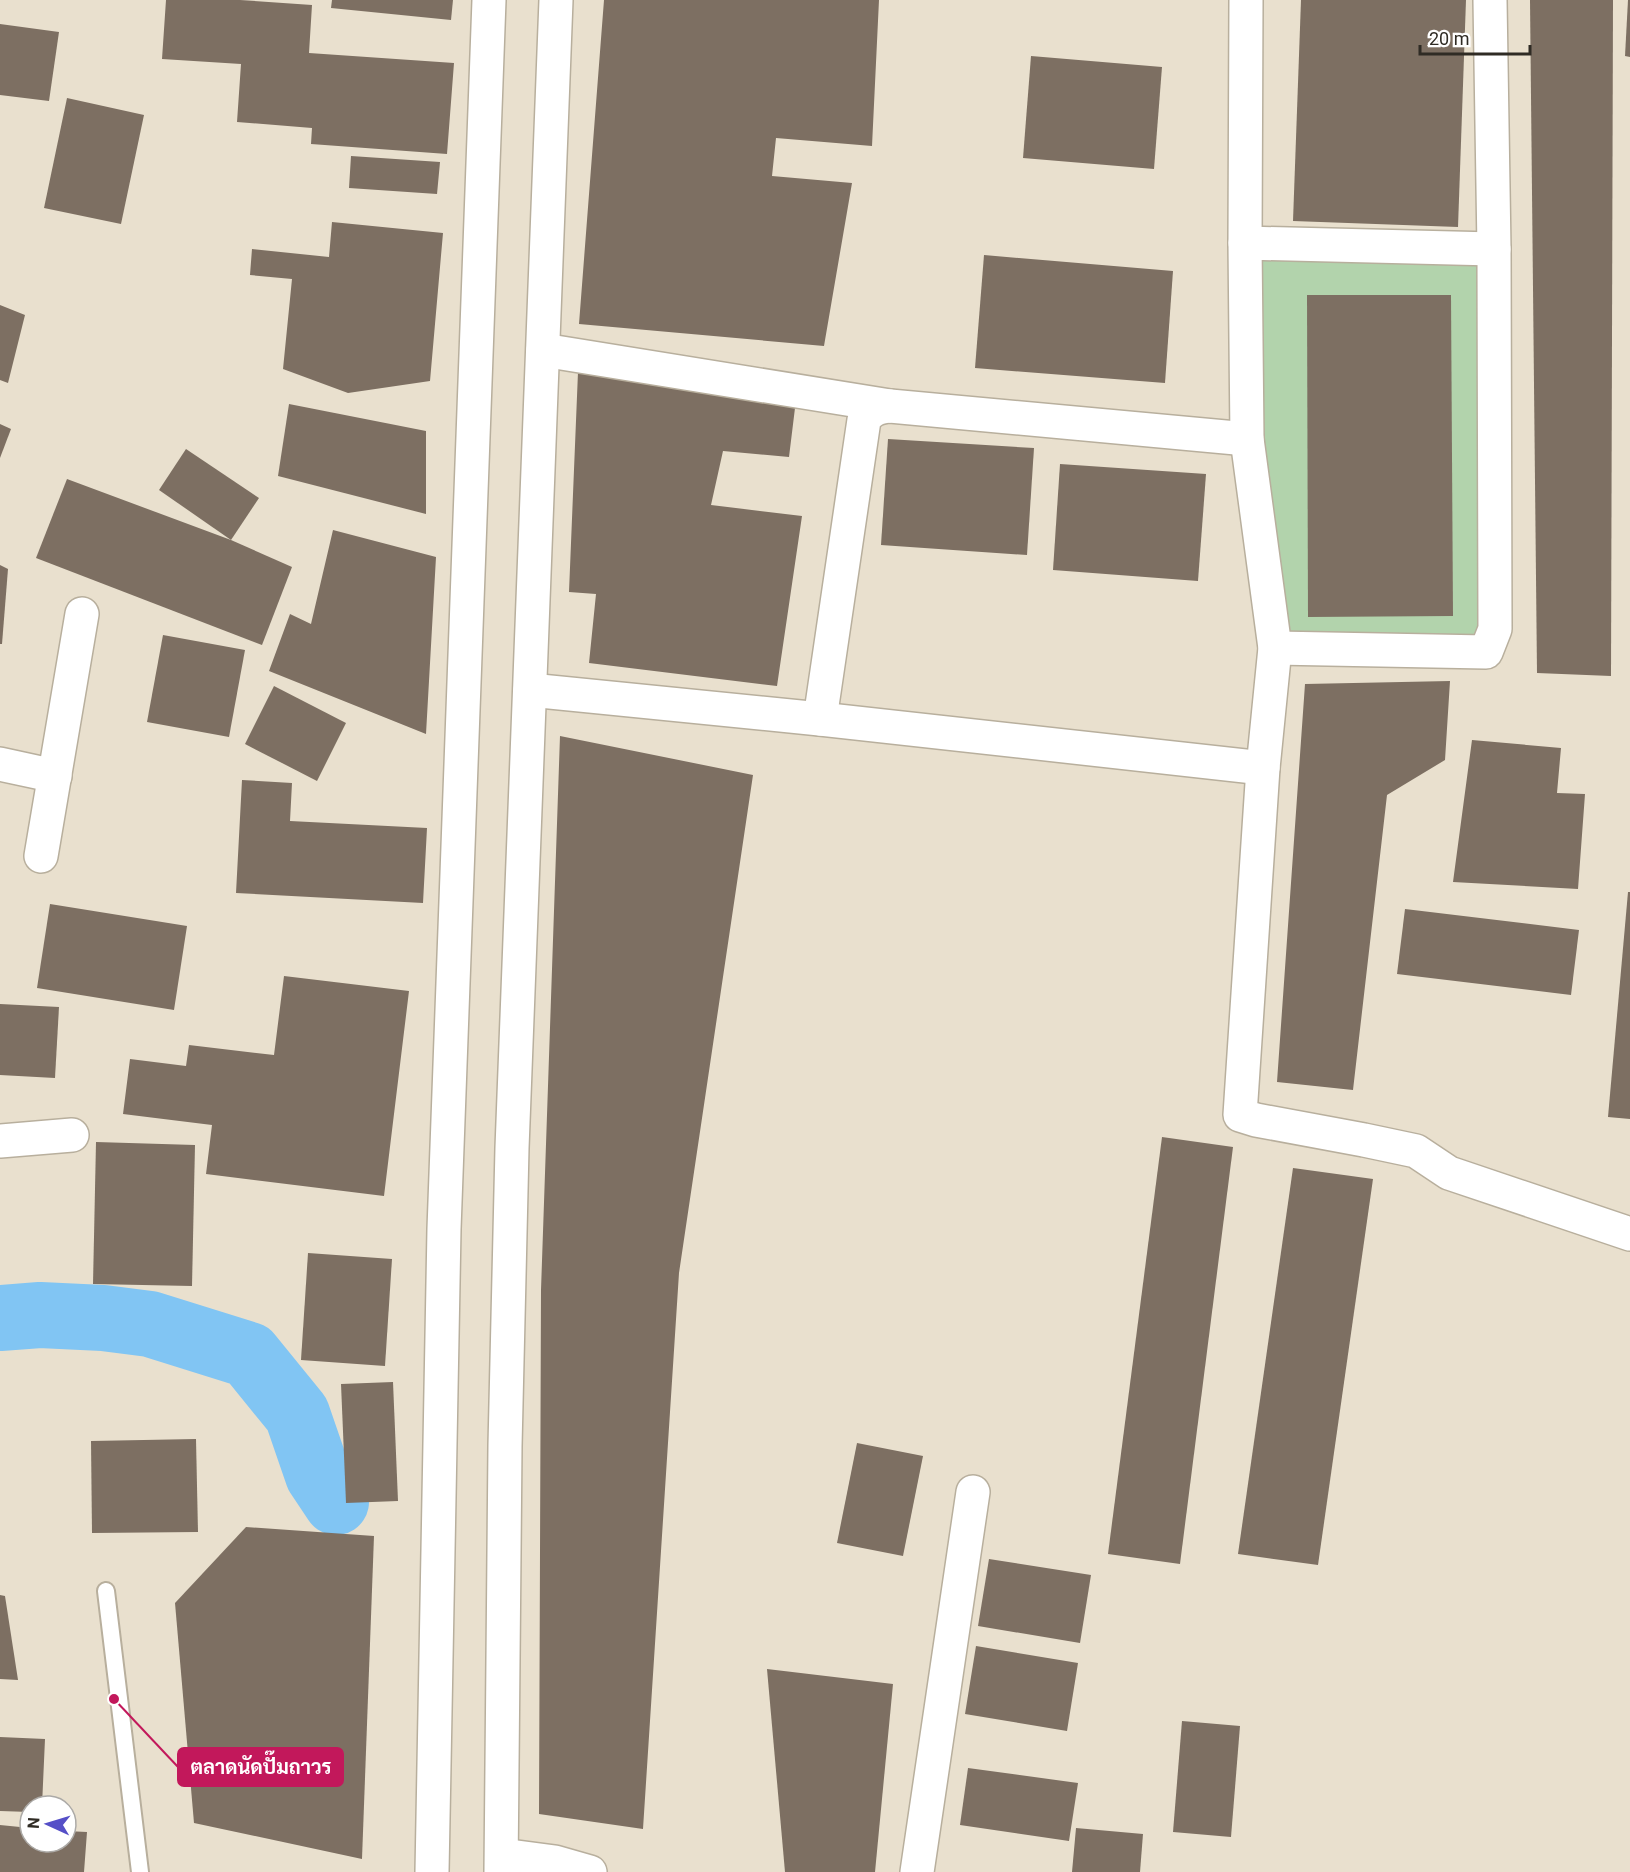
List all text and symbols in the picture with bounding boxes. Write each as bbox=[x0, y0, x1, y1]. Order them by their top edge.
scale bar bbox=[1420, 18, 1530, 56]
text: 20 m bbox=[1429, 28, 1469, 49]
callout: ตลาดนัดปั๊มถาวร bbox=[178, 1748, 343, 1786]
text: ตลาดนัดปั๊มถาวร bbox=[190, 1750, 332, 1779]
north arrow bbox=[18, 1794, 78, 1854]
text: N bbox=[24, 1817, 43, 1829]

